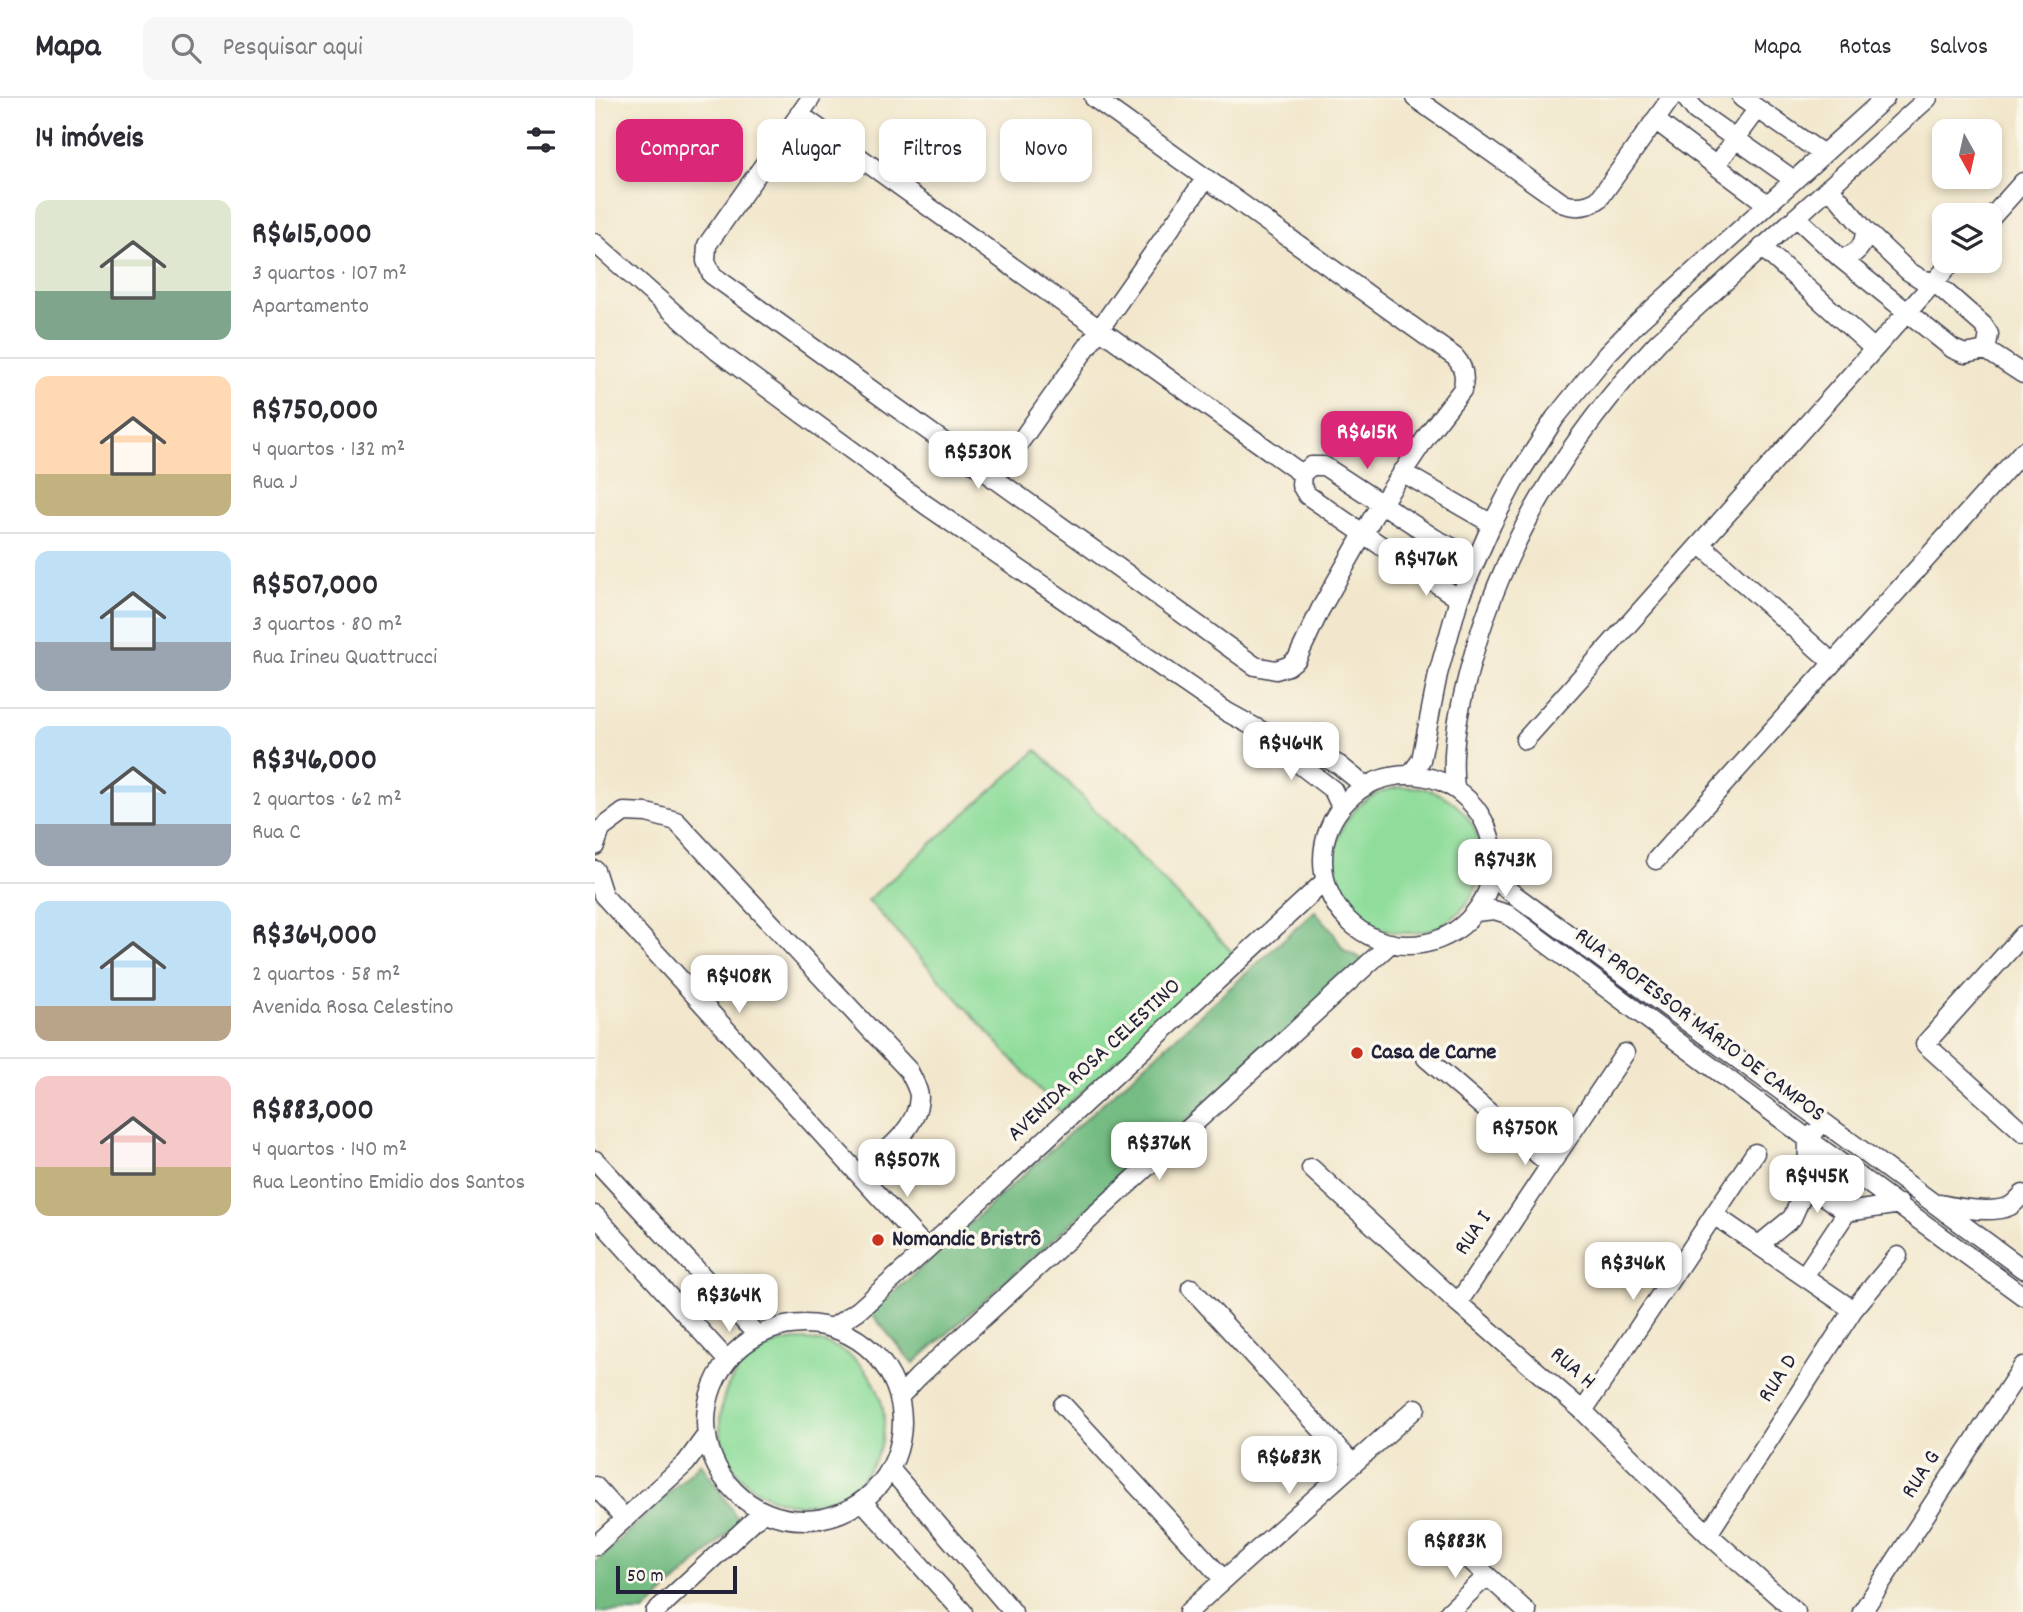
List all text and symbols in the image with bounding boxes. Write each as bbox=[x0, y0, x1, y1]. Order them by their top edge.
search box bbox=[143, 17, 633, 80]
text: Mapa bbox=[35, 25, 101, 72]
icon: search bbox=[167, 29, 205, 67]
text: Pesquisar aqui bbox=[223, 30, 363, 67]
text: Mapa bbox=[1753, 31, 1801, 65]
text: Rotas bbox=[1839, 31, 1892, 65]
text: Salvos bbox=[1930, 31, 1988, 65]
text: 14 imóveis bbox=[35, 119, 144, 162]
chip: Comprar bbox=[616, 119, 743, 182]
chip: Alugar bbox=[757, 119, 865, 182]
chip: Filtros bbox=[879, 119, 986, 182]
chip: Novo bbox=[1000, 119, 1092, 182]
north arrow bbox=[1932, 119, 2002, 189]
map controls bbox=[1932, 119, 2002, 273]
icon: filters bbox=[522, 121, 560, 159]
button: layers bbox=[1932, 203, 2002, 273]
text: R$615,000 bbox=[252, 215, 372, 258]
icon: home bbox=[91, 228, 175, 312]
text: 3 quartos · 107 m² bbox=[252, 258, 407, 291]
text: Apartamento bbox=[252, 291, 369, 324]
text: R$750,000 bbox=[252, 391, 378, 434]
icon: home bbox=[91, 404, 175, 488]
pin: R$615K bbox=[1310, 412, 1424, 471]
text: R$615K bbox=[1337, 417, 1397, 450]
pin: R$530K bbox=[921, 432, 1035, 491]
text: 4 quartos · 132 m² bbox=[252, 434, 405, 467]
text: R$530K bbox=[945, 437, 1011, 470]
text: Rua J bbox=[252, 467, 298, 500]
pin: R$476K bbox=[1369, 538, 1483, 598]
text: R$476K bbox=[1394, 544, 1458, 577]
text: R$507,000 bbox=[252, 566, 378, 609]
icon: home bbox=[91, 579, 175, 663]
text: 3 quartos · 80 m² bbox=[252, 609, 402, 642]
text: Rua Irineu Quattrucci bbox=[252, 642, 437, 675]
pin: R$464K bbox=[1234, 722, 1348, 782]
text: R$464K bbox=[1259, 728, 1323, 761]
text: R$346,000 bbox=[252, 741, 377, 784]
icon: home bbox=[91, 754, 175, 838]
text: 2 quartos · 62 m² bbox=[252, 784, 402, 817]
text: Rua C bbox=[252, 817, 301, 850]
pin: R$743K bbox=[1448, 840, 1562, 899]
text: R$743K bbox=[1474, 845, 1536, 878]
text: R$364,000 bbox=[252, 916, 377, 959]
street label: RUA PROFESSOR MÁRIO DE CAMPOS bbox=[1567, 921, 1831, 1131]
icon: home bbox=[91, 929, 175, 1013]
pin: R$408K bbox=[682, 956, 796, 1015]
text: 2 quartos · 58 m² bbox=[252, 959, 400, 992]
text: R$408K bbox=[707, 961, 771, 994]
street label: AVENIDA ROSA CELESTINO bbox=[1001, 971, 1189, 1151]
text: Avenida Rosa Celestino bbox=[252, 992, 453, 1025]
place label: Casa de Carne bbox=[1371, 1037, 1497, 1070]
marker: Casa de Carne bbox=[1349, 1045, 1365, 1061]
text: R$883,000 bbox=[252, 1091, 374, 1134]
icon: home bbox=[91, 1104, 175, 1188]
pin: R$750K bbox=[1468, 1108, 1582, 1167]
text: R$750K bbox=[1492, 1113, 1558, 1146]
pin: R$376K bbox=[1102, 1122, 1216, 1182]
text: R$376K bbox=[1127, 1128, 1191, 1161]
text: 4 quartos · 140 m² bbox=[252, 1134, 407, 1167]
pin: R$507K bbox=[850, 1140, 964, 1199]
text: R$507K bbox=[874, 1145, 940, 1178]
pin: R$445K bbox=[1760, 1156, 1874, 1215]
text: R$445K bbox=[1785, 1161, 1849, 1194]
text: Rua Leontino Emidio dos Santos bbox=[252, 1167, 525, 1200]
street label: RUA I bbox=[1447, 1205, 1501, 1263]
place label: Nomandic Bristrô bbox=[892, 1224, 1041, 1257]
marker: Nomandic Bristrô bbox=[870, 1232, 886, 1248]
pin: R$346K bbox=[1576, 1242, 1690, 1302]
text: R$346K bbox=[1601, 1248, 1665, 1281]
pin: R$364K bbox=[672, 1274, 786, 1334]
text: R$364K bbox=[697, 1280, 761, 1313]
street label: RUA H bbox=[1542, 1340, 1602, 1398]
street label: RUA D bbox=[1751, 1348, 1807, 1410]
pin: R$683K bbox=[1232, 1436, 1346, 1496]
text: R$683K bbox=[1257, 1442, 1321, 1475]
street label: RUA G bbox=[1894, 1444, 1950, 1506]
pin: R$883K bbox=[1398, 1520, 1512, 1580]
text: R$883K bbox=[1424, 1526, 1486, 1559]
scale bar bbox=[616, 1563, 737, 1595]
text: 50 m bbox=[627, 1564, 664, 1591]

